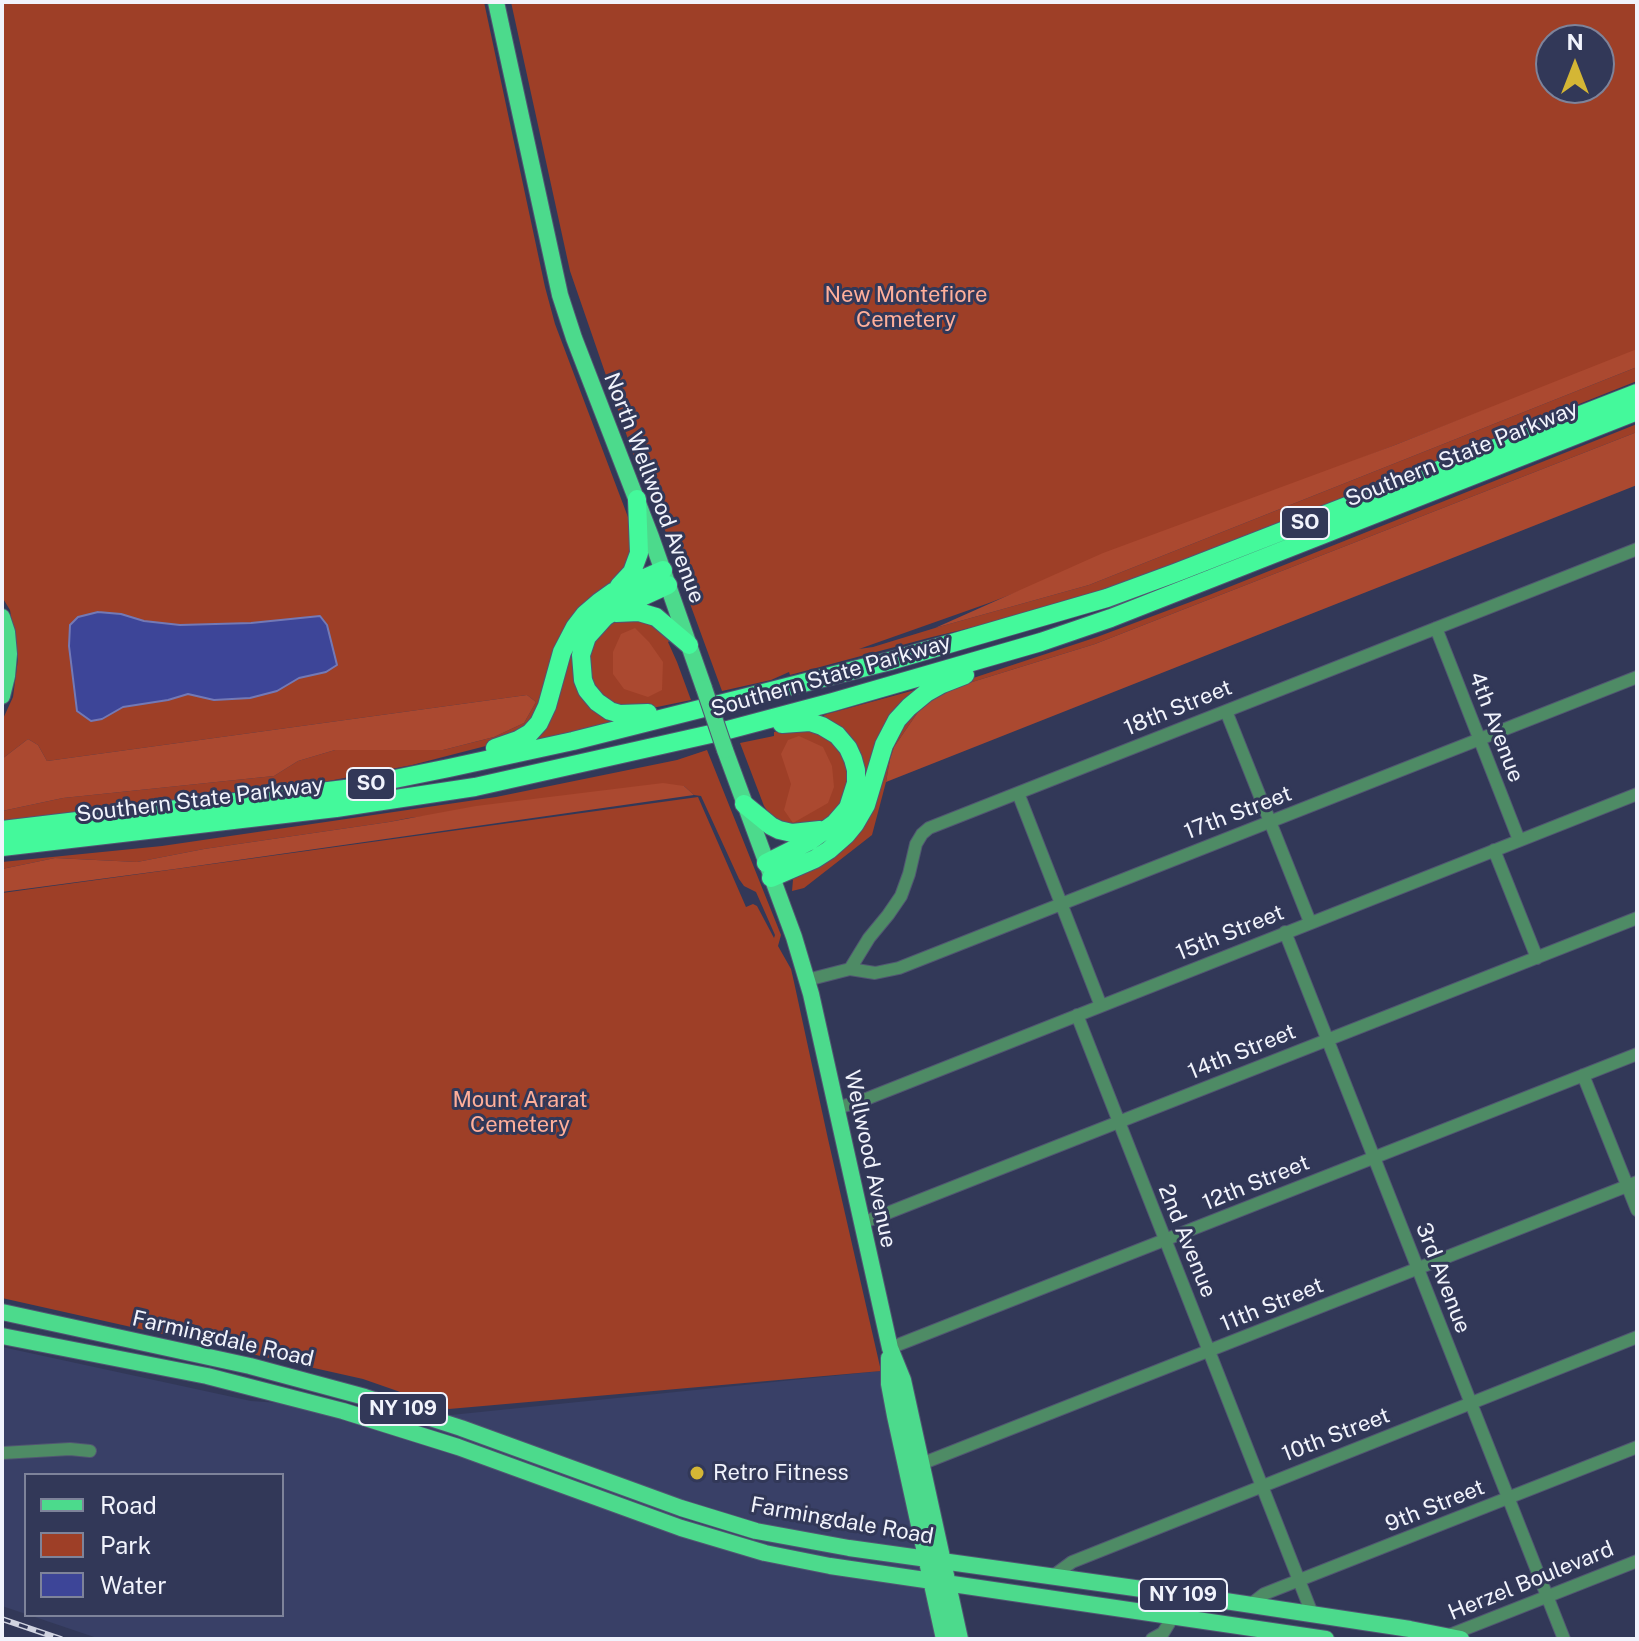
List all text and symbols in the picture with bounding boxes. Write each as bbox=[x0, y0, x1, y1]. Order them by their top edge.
north arrow bbox=[1535, 24, 1615, 104]
text: N bbox=[1566, 29, 1584, 55]
park label: New Montefiore Cemetery bbox=[825, 282, 987, 334]
street label: North Wellwood Avenue bbox=[598, 369, 710, 607]
street label: Southern State Parkway bbox=[1342, 395, 1582, 513]
road number: SO bbox=[1281, 507, 1329, 539]
street label: Southern State Parkway bbox=[708, 629, 954, 723]
street label: 4th Avenue bbox=[1463, 668, 1529, 786]
street label: 18th Street bbox=[1120, 674, 1236, 742]
road number: SO bbox=[347, 768, 395, 800]
street label: Southern State Parkway bbox=[75, 772, 325, 828]
street label: 17th Street bbox=[1181, 780, 1295, 846]
street label: 15th Street bbox=[1172, 899, 1288, 967]
street label: 14th Street bbox=[1184, 1018, 1300, 1086]
street label: Wellwood Avenue bbox=[838, 1068, 902, 1250]
park label: Mount Ararat Cemetery bbox=[452, 1087, 588, 1138]
street label: 12th Street bbox=[1199, 1150, 1313, 1216]
street label: 2nd Avenue bbox=[1152, 1181, 1222, 1301]
street label: 3rd Avenue bbox=[1410, 1219, 1476, 1337]
street label: 11th Street bbox=[1217, 1272, 1327, 1338]
street label: Farmingdale Road bbox=[130, 1305, 316, 1373]
road number: NY 109 bbox=[359, 1393, 447, 1425]
street label: 10th Street bbox=[1278, 1402, 1394, 1468]
place label: Retro Fitness bbox=[713, 1460, 849, 1486]
marker: Retro Fitness bbox=[688, 1464, 706, 1482]
legend bbox=[24, 1473, 284, 1617]
street label: 9th Street bbox=[1382, 1474, 1488, 1538]
text: Road bbox=[100, 1491, 157, 1519]
street label: Farmingdale Road bbox=[748, 1492, 936, 1550]
text: Park bbox=[100, 1531, 151, 1559]
street label: Herzel Boulevard bbox=[1444, 1536, 1618, 1626]
text: Water bbox=[100, 1571, 167, 1599]
road number: NY 109 bbox=[1139, 1579, 1227, 1611]

